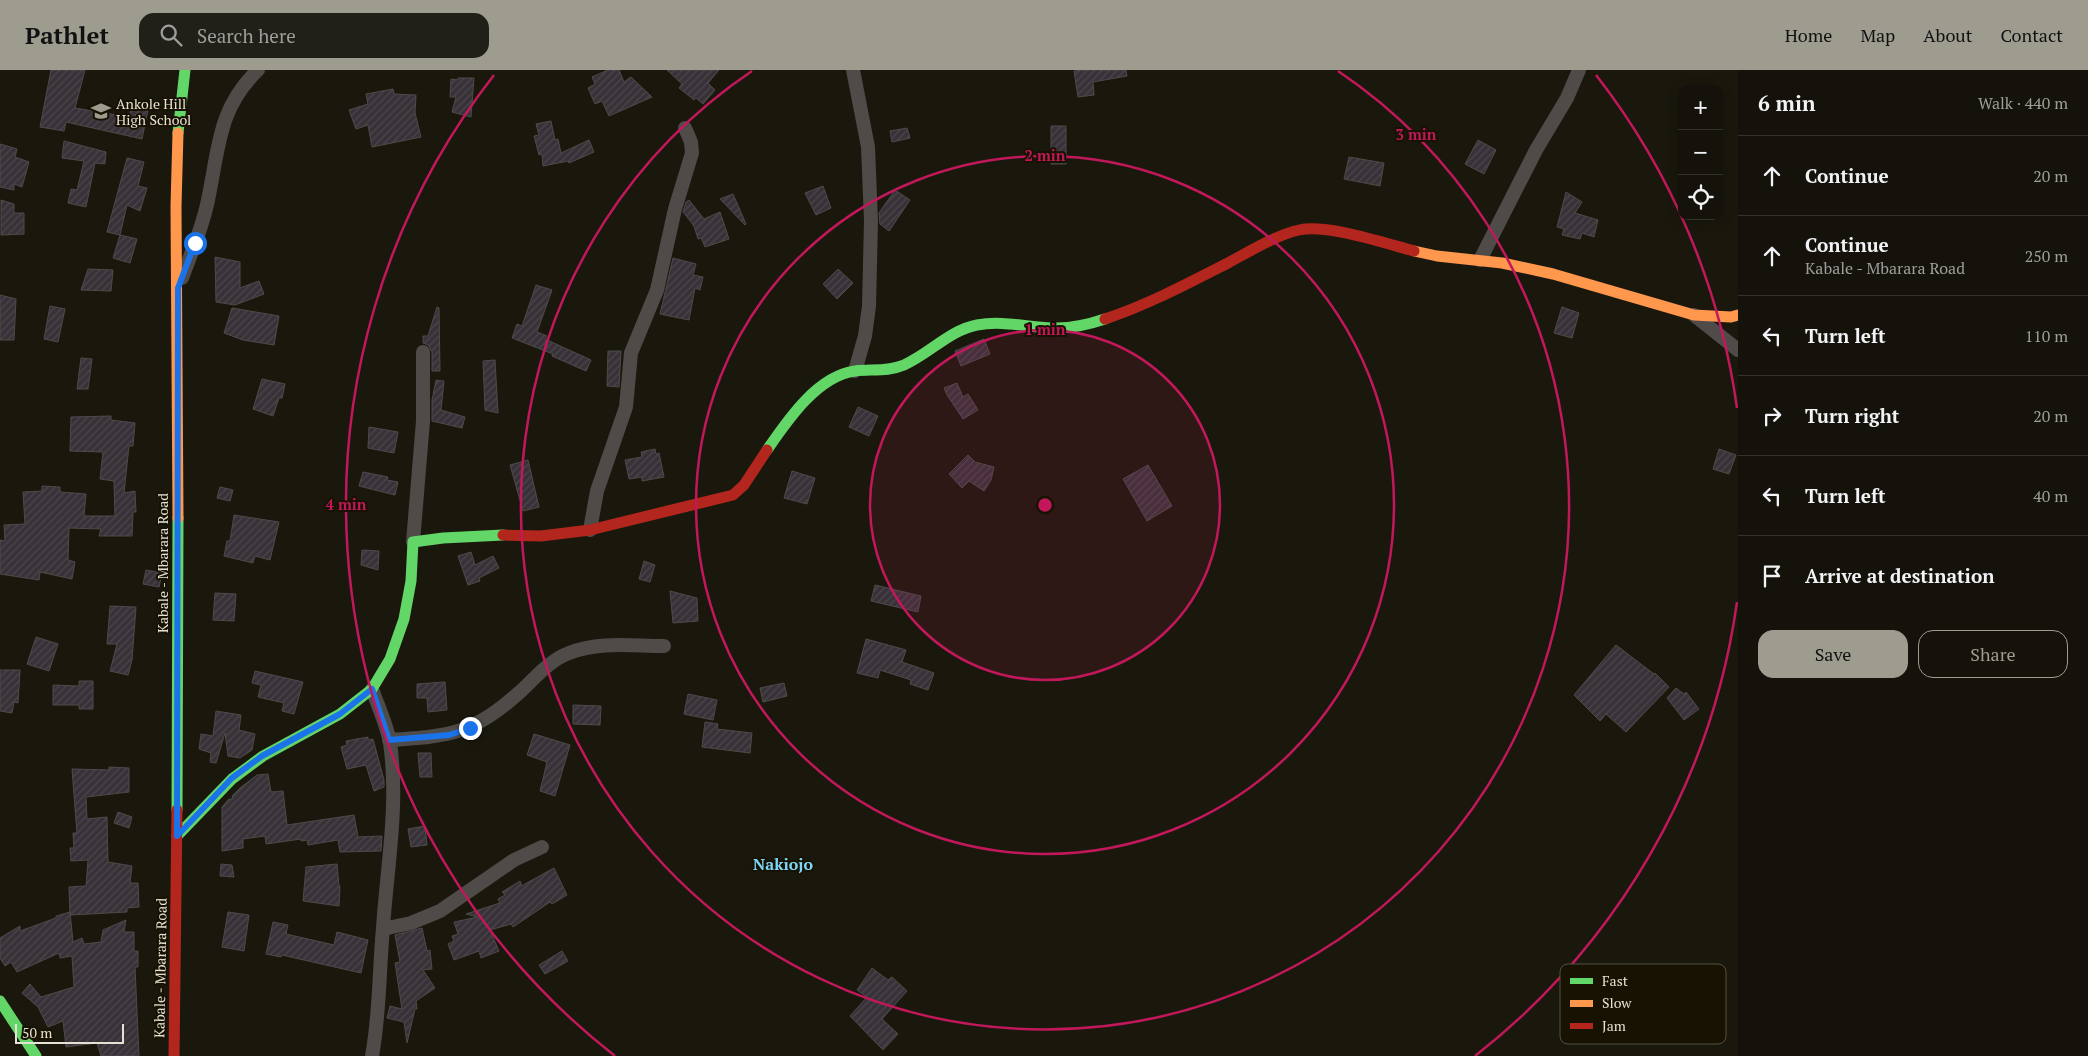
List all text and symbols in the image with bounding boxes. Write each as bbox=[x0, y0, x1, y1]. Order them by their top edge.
search box bbox=[139, 13, 489, 58]
text: Pathlet bbox=[25, 19, 109, 51]
icon: search bbox=[157, 21, 185, 49]
text: Search here bbox=[197, 23, 296, 48]
text: Home bbox=[1785, 23, 1832, 47]
text: Map bbox=[1860, 23, 1895, 47]
text: About bbox=[1923, 23, 1972, 47]
text: Contact bbox=[2000, 23, 2063, 47]
map controls bbox=[1678, 85, 1723, 220]
button: + bbox=[1678, 85, 1723, 130]
text: 6 min bbox=[1758, 89, 1815, 117]
text: Walk · 440 m bbox=[1978, 92, 2068, 114]
place label: Ankole Hill High School bbox=[116, 94, 191, 129]
school or university icon: Ankole Hill High School bbox=[90, 100, 112, 122]
text: 3 min bbox=[1395, 124, 1437, 144]
button: − bbox=[1678, 130, 1723, 175]
text: 2 min bbox=[1024, 145, 1066, 165]
icon: ahead bbox=[1758, 162, 1786, 190]
text: Continue bbox=[1805, 163, 1889, 188]
text: 20 m bbox=[2033, 165, 2068, 187]
button: locate bbox=[1678, 175, 1723, 220]
route start bbox=[184, 232, 207, 255]
text: Continue bbox=[1805, 232, 1889, 257]
icon: ahead bbox=[1758, 242, 1786, 270]
text: 250 m bbox=[2025, 245, 2068, 267]
text: Kabale - Mbarara Road bbox=[1805, 257, 1965, 279]
text: 1 min bbox=[1024, 319, 1066, 339]
icon: left bbox=[1758, 322, 1786, 350]
text: Turn left bbox=[1805, 323, 1886, 348]
text: 110 m bbox=[2025, 325, 2068, 347]
icon: right bbox=[1758, 402, 1786, 430]
text: Turn right bbox=[1805, 403, 1899, 428]
text: 20 m bbox=[2033, 405, 2068, 427]
icon: left bbox=[1758, 482, 1786, 510]
text: Turn left bbox=[1805, 483, 1886, 508]
text: 40 m bbox=[2033, 485, 2068, 507]
street label: Kabale - Mbarara Road bbox=[153, 493, 172, 633]
text: 4 min bbox=[325, 494, 367, 514]
centre of rings bbox=[1036, 496, 1054, 514]
icon: arrive bbox=[1758, 562, 1786, 590]
text: Arrive at destination bbox=[1805, 563, 1994, 588]
button: Save bbox=[1758, 630, 1908, 678]
button: Share bbox=[1918, 630, 2068, 678]
route end bbox=[459, 717, 482, 740]
district label: Nakiojo bbox=[753, 853, 813, 875]
street label: Kabale - Mbarara Road bbox=[149, 898, 171, 1038]
legend bbox=[1560, 964, 1726, 1044]
text: Fast bbox=[1602, 971, 1629, 990]
text: Slow bbox=[1602, 993, 1632, 1012]
text: Jam bbox=[1602, 1016, 1626, 1035]
scale bar bbox=[15, 1021, 124, 1044]
text: 50 m bbox=[22, 1023, 52, 1042]

